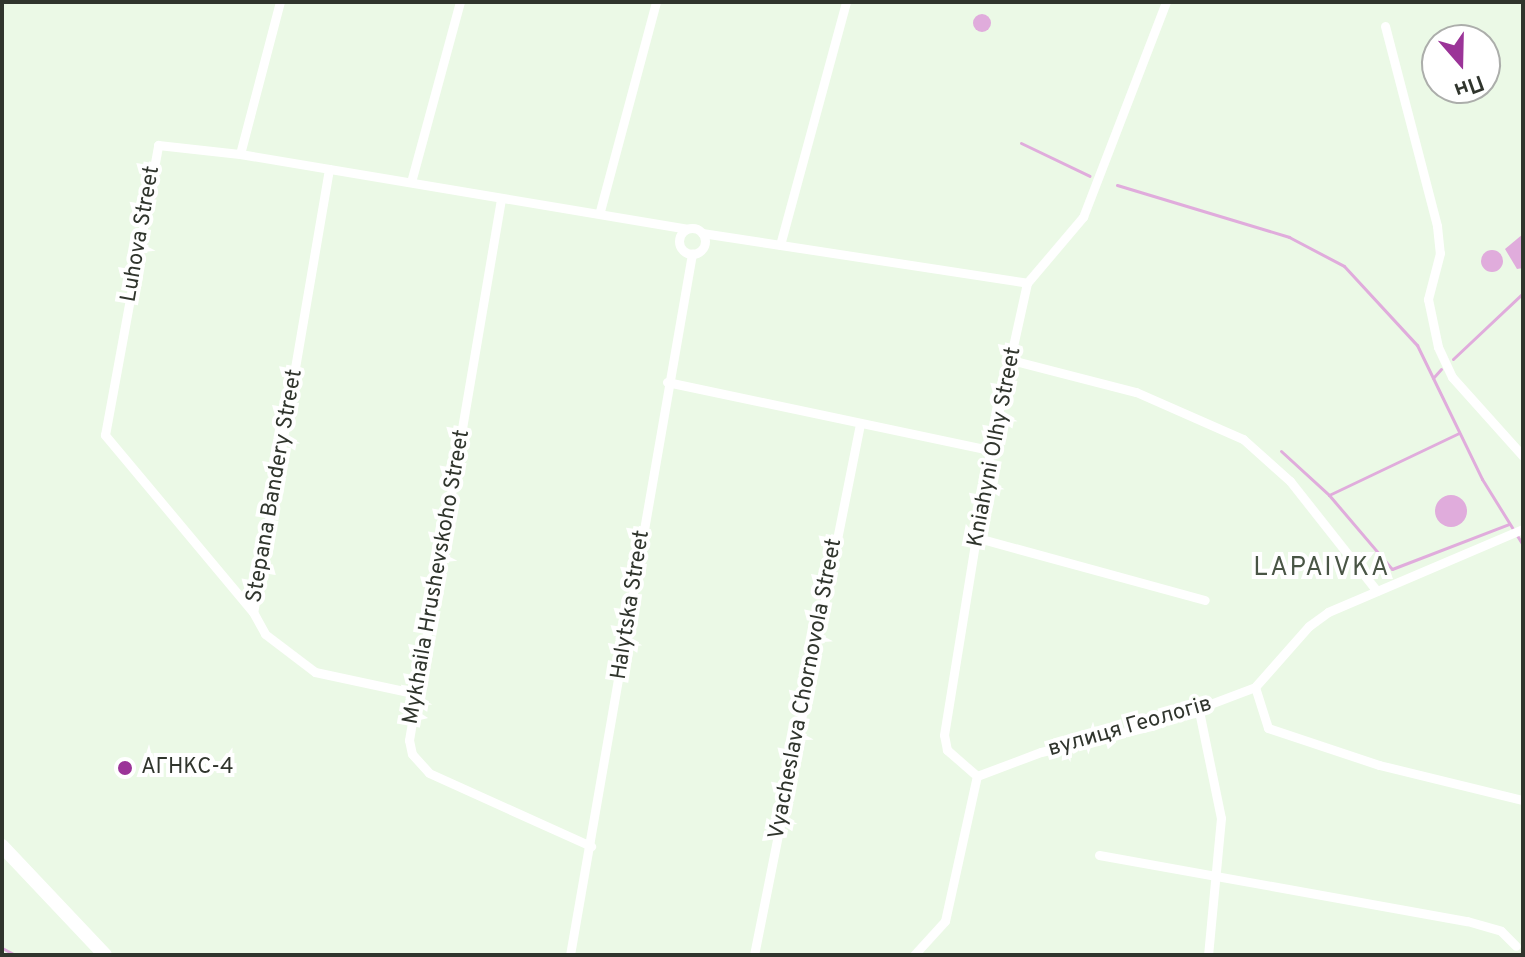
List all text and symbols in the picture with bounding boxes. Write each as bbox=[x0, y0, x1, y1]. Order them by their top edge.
north arrow bbox=[1421, 24, 1501, 104]
text: Пн bbox=[1450, 67, 1487, 103]
street label: Luhova Street bbox=[116, 164, 166, 304]
street label: Kniahyni Olhy Street bbox=[963, 345, 1027, 549]
street label: Stepana Bandery Street bbox=[241, 367, 309, 605]
street label: Mykhaila Hrushevskoho Street bbox=[398, 428, 476, 726]
street label: Halytska Street bbox=[606, 528, 656, 682]
street label: Vyacheslava Chornovola Street bbox=[764, 536, 848, 842]
district label: LAPAIVKA bbox=[1253, 553, 1391, 585]
street label: вулиця Геологів bbox=[1045, 691, 1215, 763]
place label: АГНКС-4 bbox=[141, 755, 234, 781]
marker: АГНКС-4 bbox=[116, 759, 134, 777]

